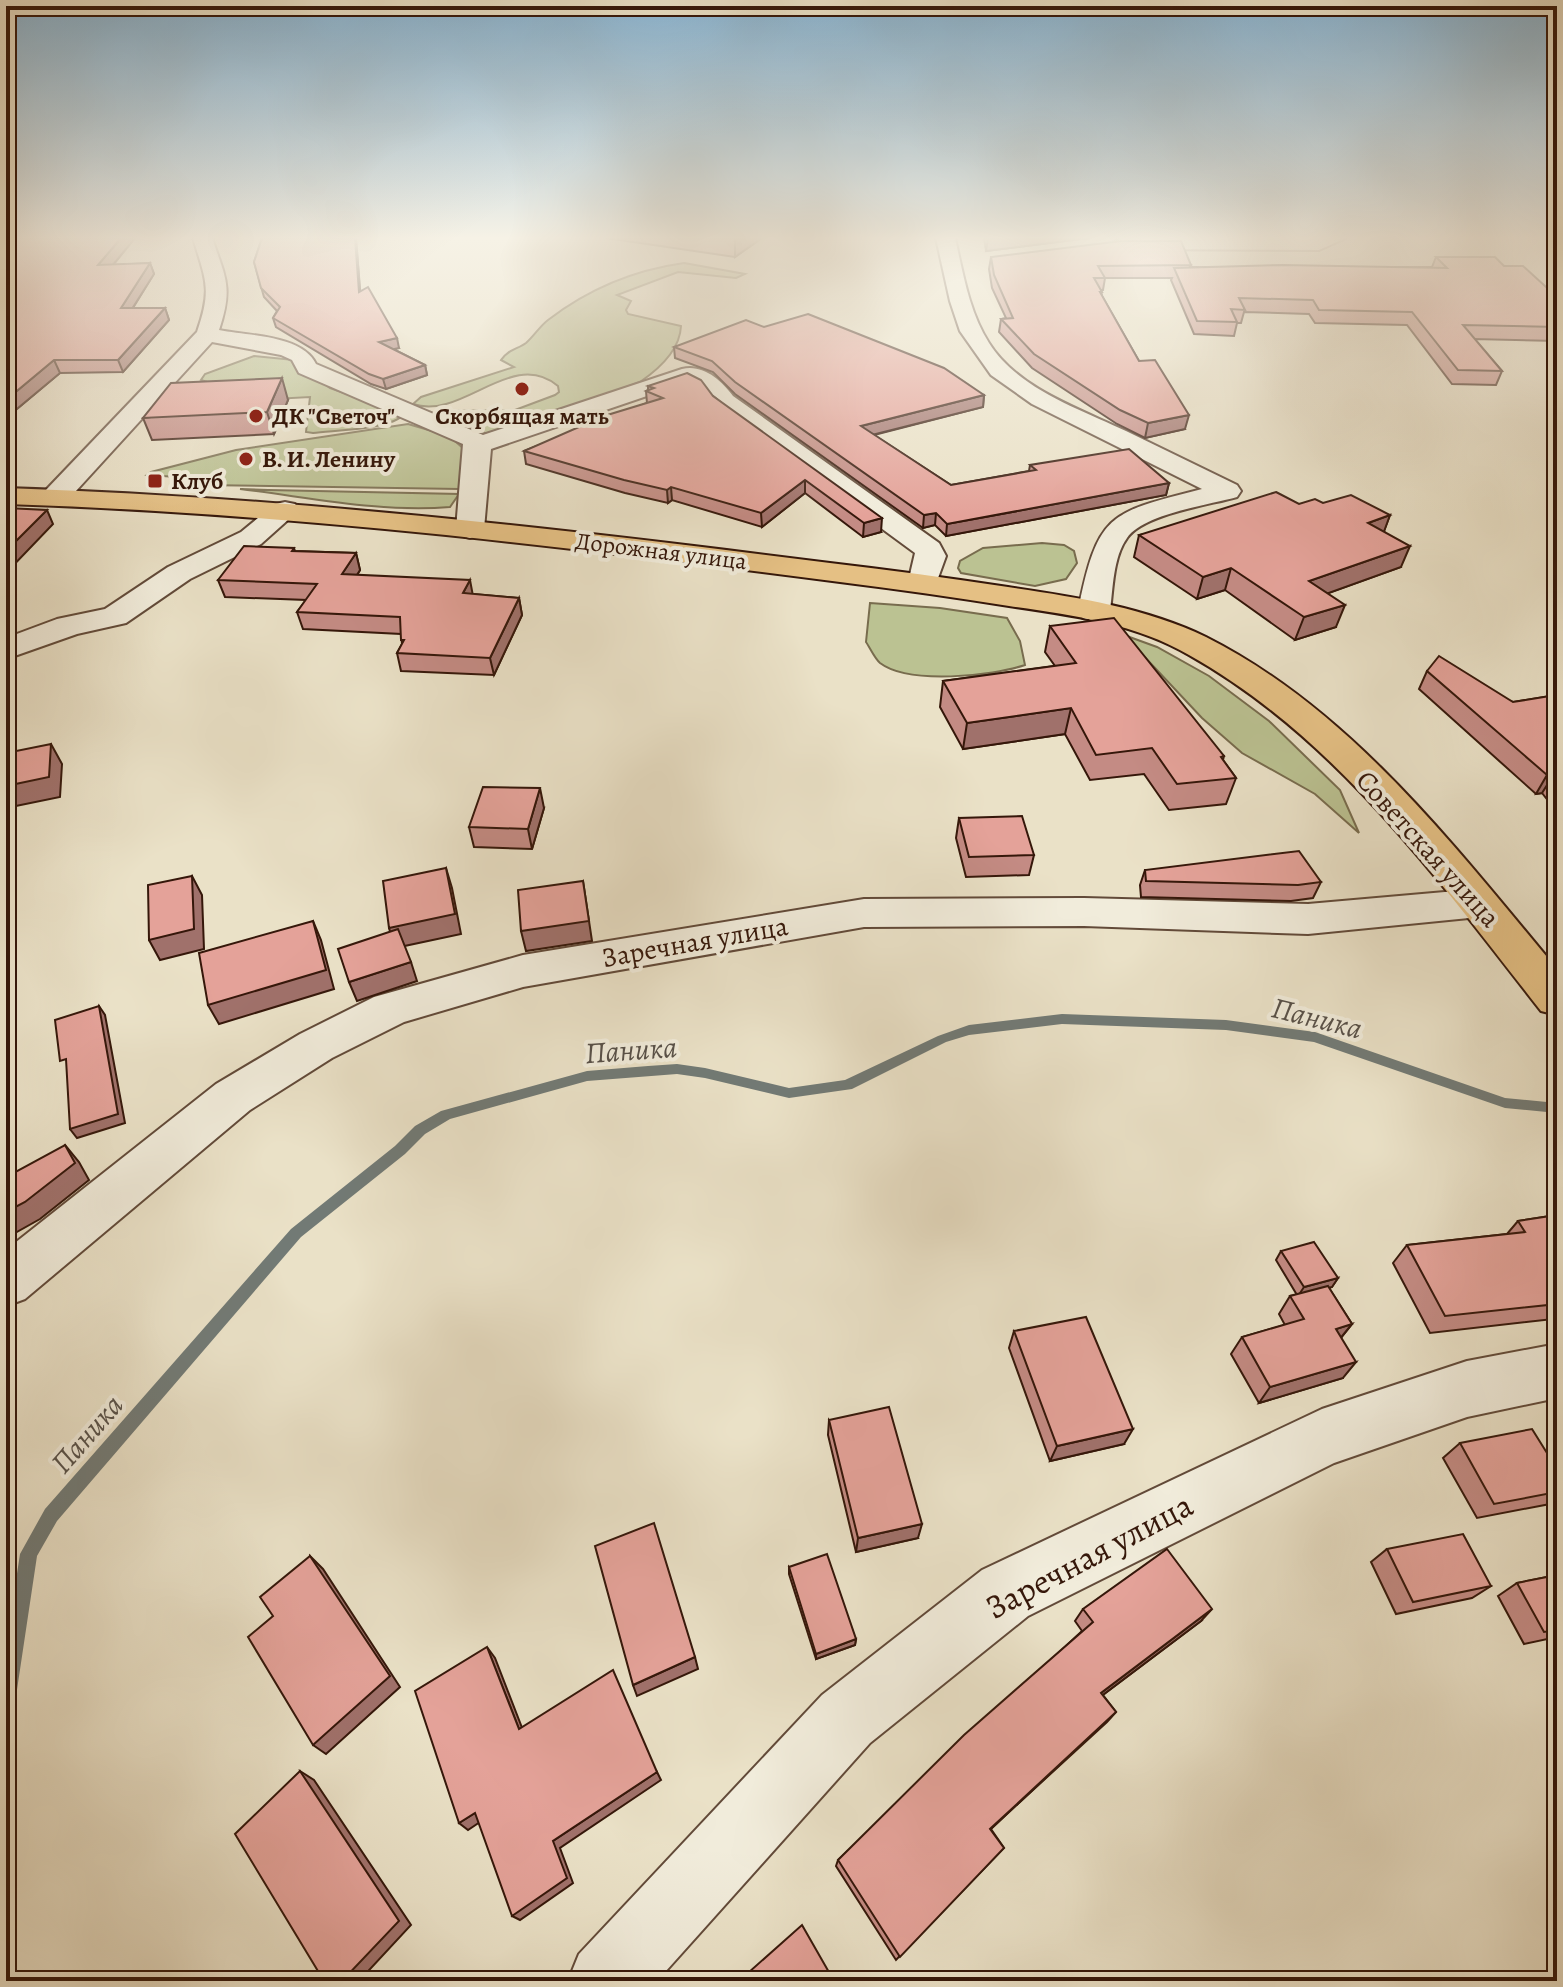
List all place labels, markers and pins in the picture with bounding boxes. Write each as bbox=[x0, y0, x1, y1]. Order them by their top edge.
marker: Скорбящая мать bbox=[513, 380, 531, 398]
place label: ДК "Светоч" bbox=[272, 400, 395, 432]
place label: Скорбящая мать bbox=[435, 400, 609, 432]
marker: ДК "Светоч" bbox=[247, 407, 265, 425]
place label: В. И. Ленину bbox=[262, 443, 396, 475]
marker: В. И. Ленину bbox=[237, 450, 255, 468]
place label: Клуб bbox=[171, 465, 223, 497]
marker: Клуб bbox=[146, 472, 164, 490]

